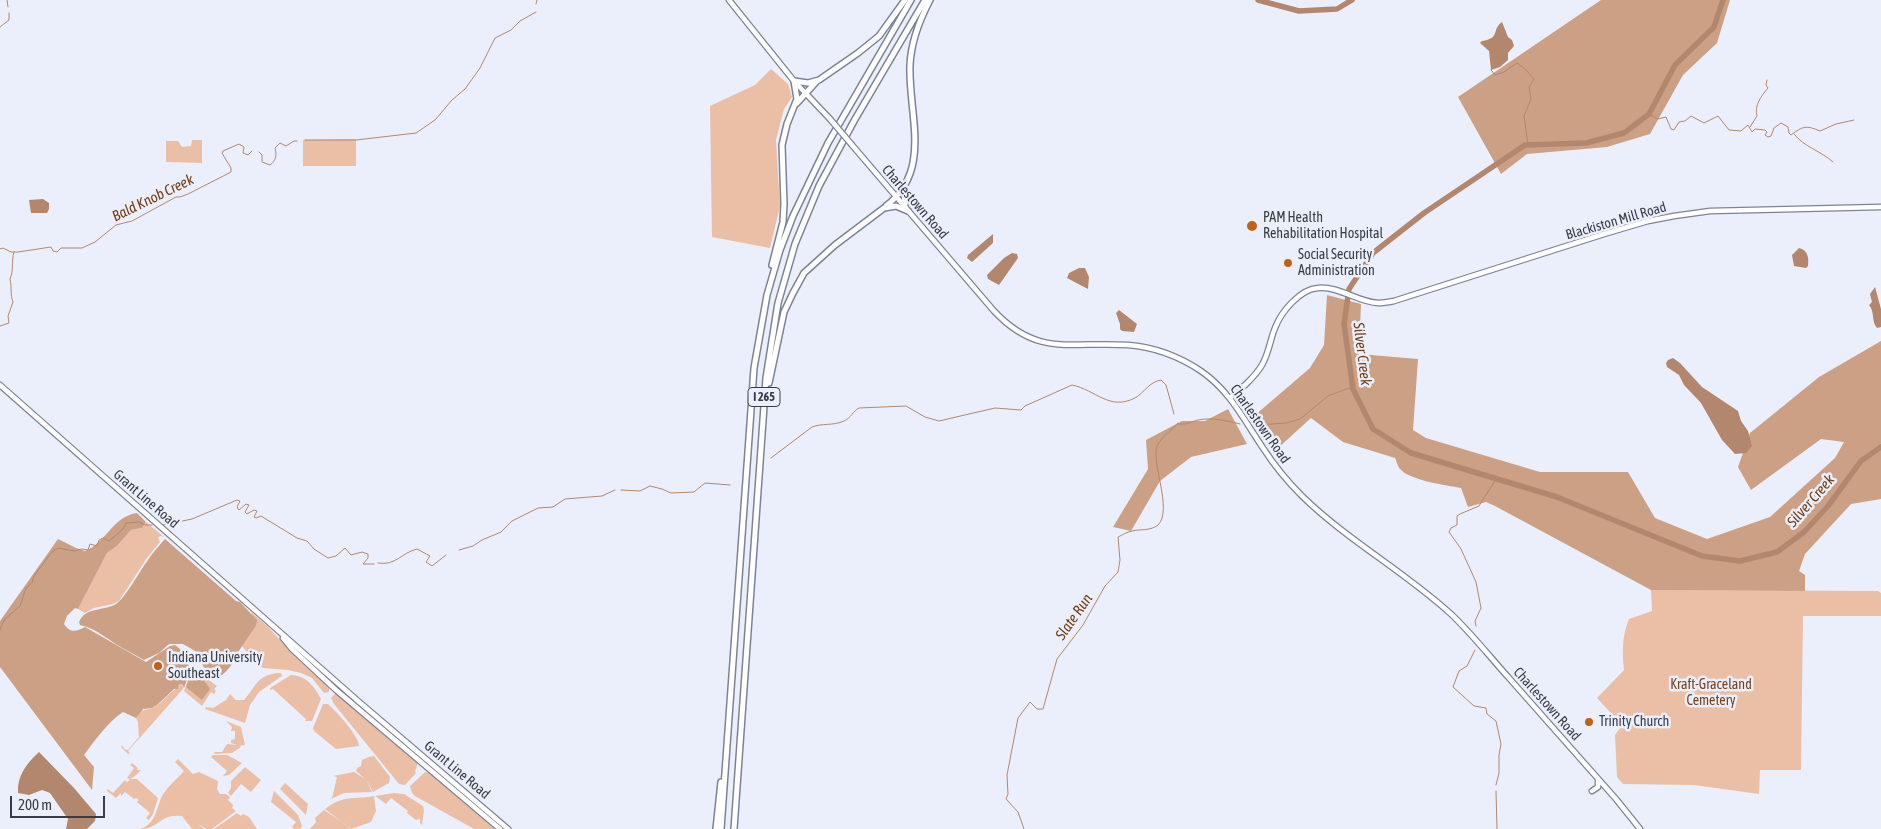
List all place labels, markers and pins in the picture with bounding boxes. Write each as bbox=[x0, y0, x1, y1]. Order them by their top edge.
place label: PAM Health Rehabilitation Hospital bbox=[1263, 210, 1383, 242]
marker: PAM Health Rehabilitation Hospital bbox=[1245, 219, 1259, 233]
place label: Social Security Administration bbox=[1298, 247, 1375, 280]
marker: Social Security Administration bbox=[1282, 257, 1294, 269]
place label: Indiana University Southeast bbox=[168, 650, 262, 682]
marker: Indiana University Southeast bbox=[152, 660, 164, 672]
place label: Trinity Church bbox=[1599, 714, 1669, 730]
marker: Trinity Church bbox=[1583, 716, 1595, 728]

